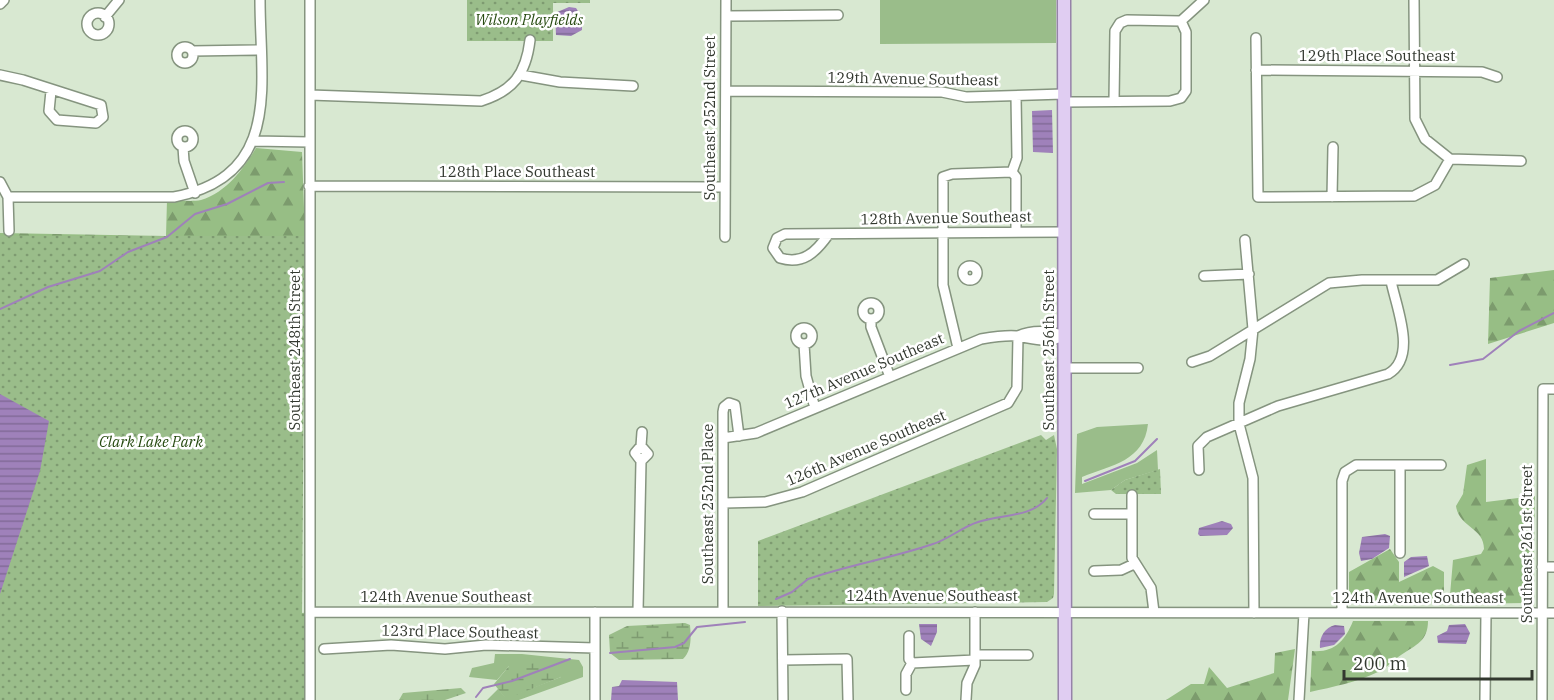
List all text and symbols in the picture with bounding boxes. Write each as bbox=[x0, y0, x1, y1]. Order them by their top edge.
park label: Wilson Playfields bbox=[475, 10, 583, 29]
street label: Southeast 252nd Street bbox=[700, 36, 719, 200]
street label: 129th Place Southeast bbox=[1299, 46, 1455, 65]
street label: 129th Avenue Southeast bbox=[827, 68, 999, 89]
street label: 128th Place Southeast bbox=[439, 162, 595, 181]
street label: 128th Avenue Southeast bbox=[860, 207, 1032, 228]
street label: Southeast 248th Street bbox=[285, 270, 304, 430]
street label: Southeast 256th Street bbox=[1039, 270, 1058, 430]
street label: 127th Avenue Southeast bbox=[781, 328, 946, 413]
street label: 126th Avenue Southeast bbox=[783, 405, 948, 490]
street label: Southeast 252nd Place bbox=[698, 424, 717, 584]
park label: Clark Lake Park bbox=[99, 432, 203, 451]
street label: Southeast 261st Street bbox=[1517, 465, 1536, 623]
street label: 124th Avenue Southeast bbox=[846, 586, 1018, 605]
street label: 124th Avenue Southeast bbox=[360, 587, 532, 606]
street label: 124th Avenue Southeast bbox=[1332, 588, 1504, 607]
street label: 123rd Place Southeast bbox=[381, 621, 539, 642]
scale bar bbox=[1344, 643, 1532, 681]
text: 200 m bbox=[1353, 652, 1407, 675]

